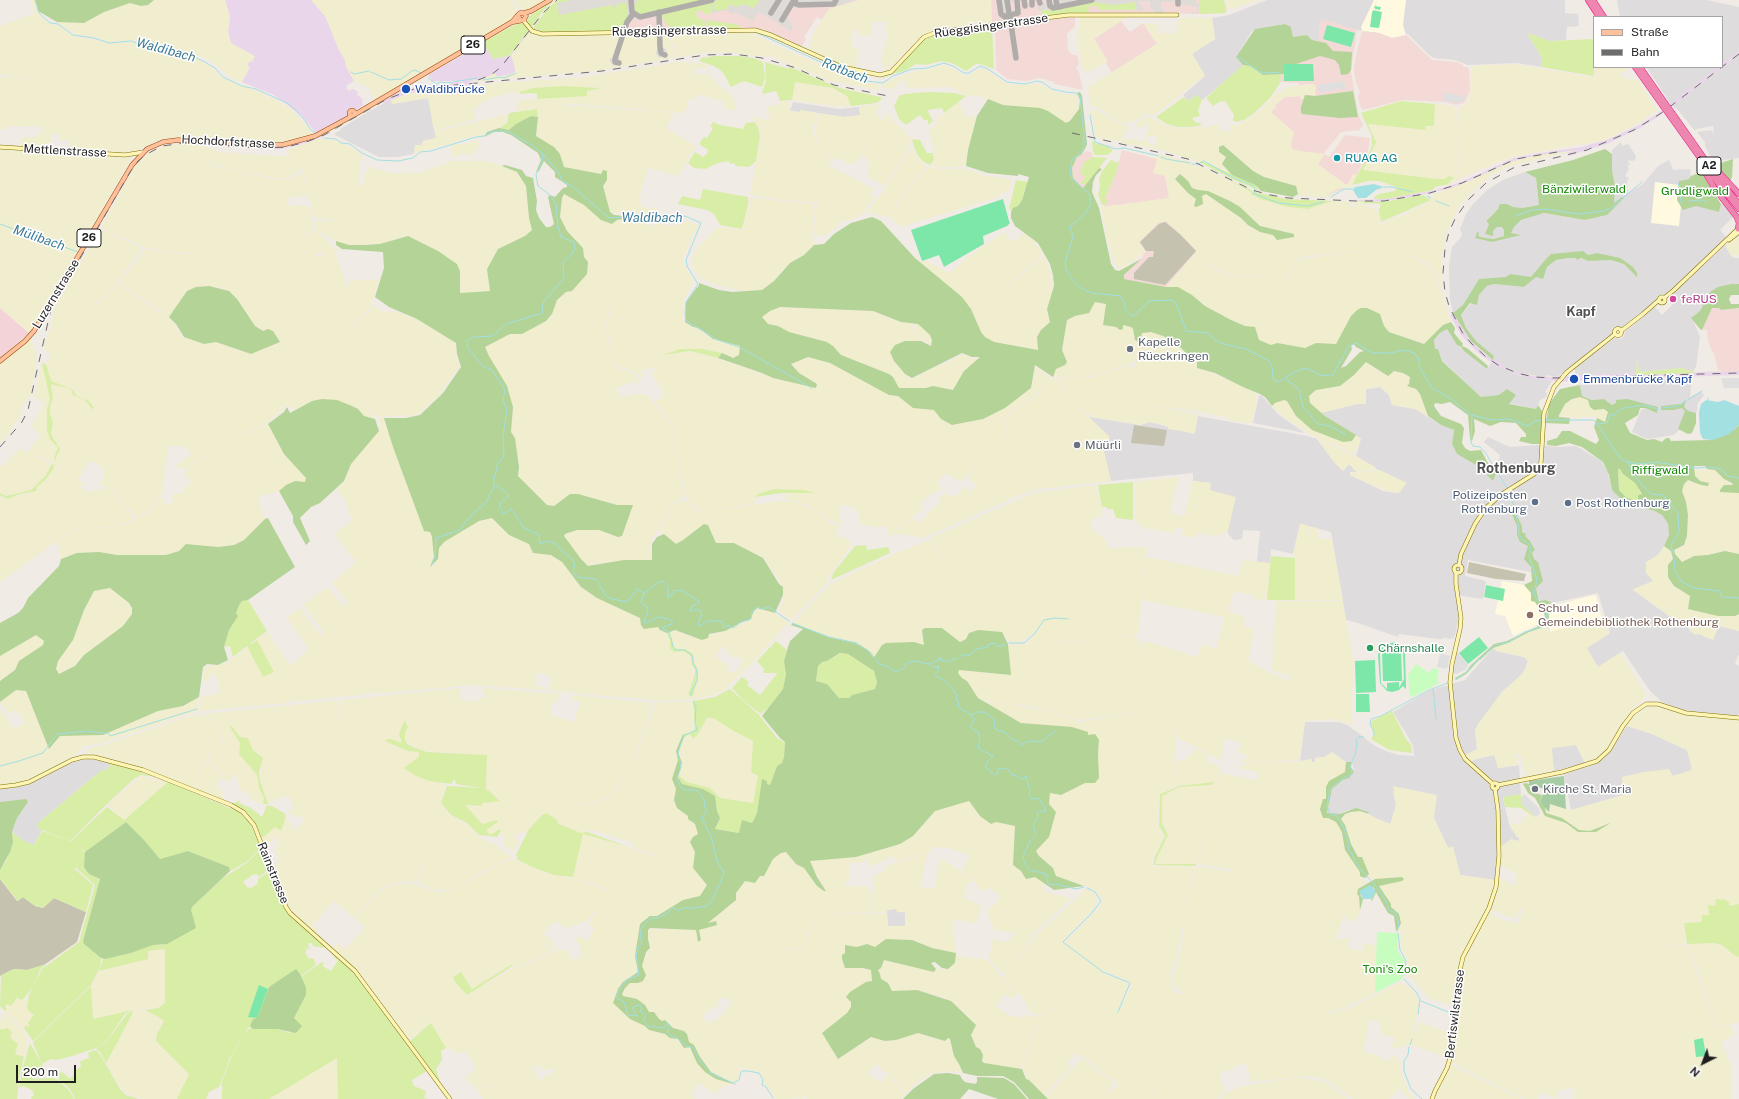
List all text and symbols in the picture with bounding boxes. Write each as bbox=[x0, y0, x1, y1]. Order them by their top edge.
street label: Rüeggisingerstrasse bbox=[933, 11, 1049, 41]
legend bbox=[1593, 16, 1723, 68]
street label: Rüeggisingerstrasse bbox=[611, 23, 727, 39]
text: Straße bbox=[1631, 25, 1668, 39]
water label: Waldibach bbox=[135, 35, 197, 65]
road number: 26 bbox=[461, 36, 485, 54]
text: Bahn bbox=[1631, 45, 1660, 59]
water label: Rotbach bbox=[820, 55, 870, 87]
place label: Waldibrücke bbox=[415, 82, 485, 96]
marker: Waldibrücke bbox=[400, 83, 412, 95]
street label: Hochdorfstrasse bbox=[181, 132, 275, 152]
street label: Mettlenstrasse bbox=[23, 142, 107, 160]
place label: RUAG AG bbox=[1345, 151, 1398, 165]
marker: RUAG AG bbox=[1332, 153, 1342, 163]
road number: A2 bbox=[1697, 157, 1721, 175]
park label: Bänziwilerwald bbox=[1542, 182, 1626, 196]
park label: Grudligwald bbox=[1661, 184, 1729, 198]
water label: Waldibach bbox=[621, 210, 683, 226]
water label: Mülibach bbox=[11, 222, 67, 254]
road number: 26 bbox=[77, 229, 101, 247]
street label: Luzernstrasse bbox=[30, 257, 82, 331]
place label: feRUS bbox=[1681, 292, 1717, 306]
marker: feRUS bbox=[1668, 294, 1678, 304]
district label: Kapf bbox=[1566, 304, 1596, 320]
place label: Kapelle Rüeckringen bbox=[1138, 335, 1209, 363]
marker: Kapelle Rüeckringen bbox=[1125, 344, 1135, 354]
place label: Emmenbrücke Kapf bbox=[1583, 372, 1693, 386]
marker: Emmenbrücke Kapf bbox=[1568, 373, 1580, 385]
place label: Müürli bbox=[1085, 438, 1121, 452]
marker: Müürli bbox=[1072, 440, 1082, 450]
district label: Rothenburg bbox=[1476, 461, 1556, 477]
park label: Riffigwald bbox=[1632, 463, 1688, 477]
place label: Polizeiposten Rothenburg bbox=[1453, 488, 1527, 516]
place label: Post Rothenburg bbox=[1576, 496, 1670, 510]
marker: Polizeiposten Rothenburg bbox=[1530, 497, 1540, 507]
marker: Post Rothenburg bbox=[1563, 498, 1573, 508]
place label: Schul- und Gemeindebibliothek Rothenburg bbox=[1538, 601, 1719, 629]
marker: Schul- und Gemeindebibliothek Rothenburg bbox=[1525, 610, 1535, 620]
place label: Chärnshalle bbox=[1378, 641, 1445, 655]
marker: Chärnshalle bbox=[1365, 643, 1375, 653]
place label: Kirche St. Maria bbox=[1543, 782, 1632, 796]
marker: Kirche St. Maria bbox=[1530, 784, 1540, 794]
street label: Rainstrasse bbox=[254, 840, 292, 906]
park label: Toni's Zoo bbox=[1363, 962, 1417, 976]
street label: Bertiswilstrasse bbox=[1442, 969, 1468, 1059]
north arrow bbox=[1683, 1043, 1723, 1083]
scale bar bbox=[18, 1057, 78, 1083]
text: 200 m bbox=[23, 1065, 58, 1079]
text: N bbox=[1688, 1065, 1702, 1079]

